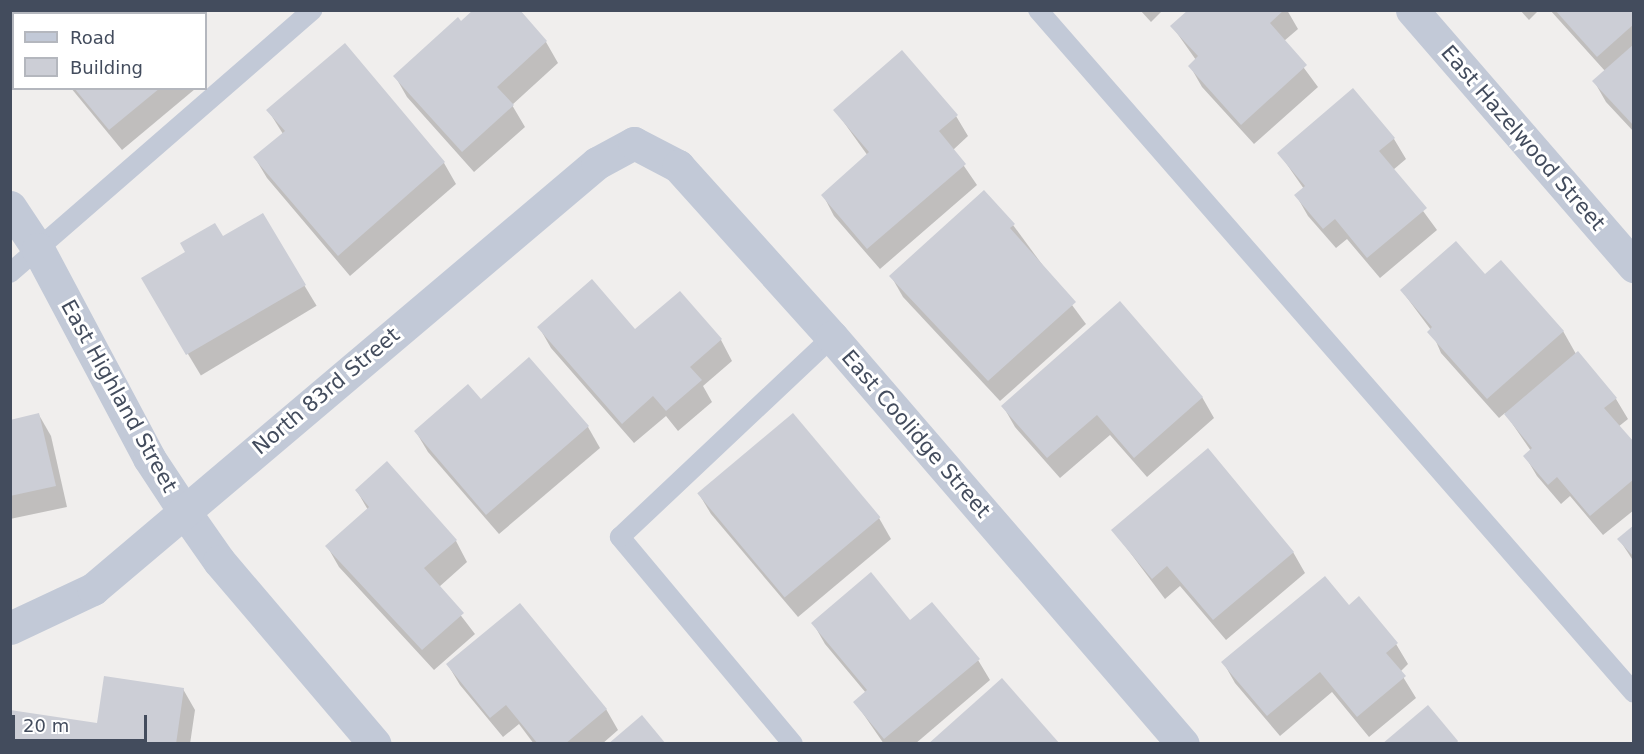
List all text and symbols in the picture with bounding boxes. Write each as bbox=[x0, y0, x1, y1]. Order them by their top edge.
legend bbox=[12, 12, 207, 90]
text: Road bbox=[70, 27, 115, 48]
street label: East Hazelwood Street bbox=[1436, 40, 1610, 236]
text: Building bbox=[70, 57, 143, 78]
street label: East Highland Street bbox=[56, 295, 182, 497]
street label: North 83rd Street bbox=[247, 322, 405, 460]
street label: East Coolidge Street bbox=[836, 345, 996, 523]
scale bar bbox=[15, 703, 150, 741]
text: 20 m bbox=[23, 715, 69, 736]

